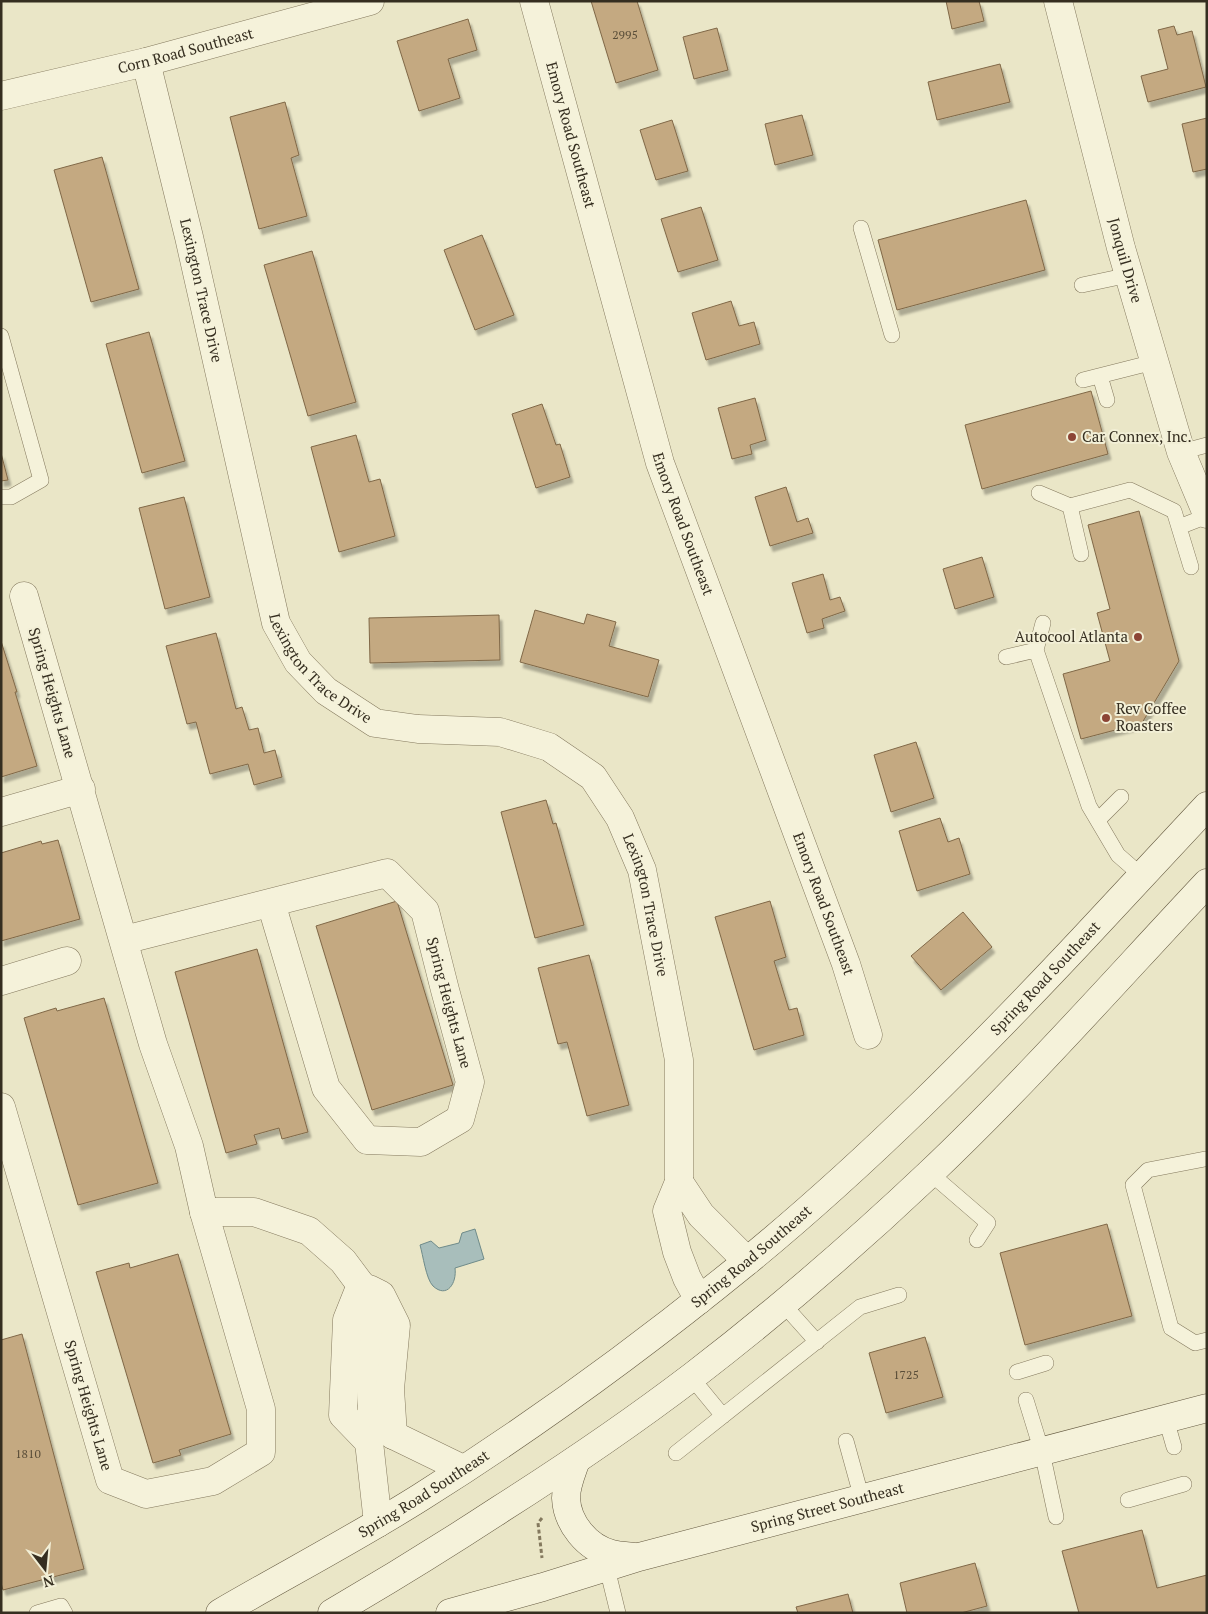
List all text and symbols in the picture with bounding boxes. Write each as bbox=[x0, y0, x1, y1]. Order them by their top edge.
street label: Corn Road Southeast bbox=[115, 22, 256, 77]
house number: 2995 bbox=[612, 27, 638, 42]
street label: Emory Road Southeast bbox=[542, 59, 601, 211]
street label: Jonquil Drive bbox=[1105, 215, 1148, 305]
street label: Lexington Trace Drive bbox=[176, 216, 228, 364]
place label: Car Connex, Inc. bbox=[1082, 426, 1192, 446]
marker: Car Connex, Inc. bbox=[1066, 431, 1078, 443]
street label: Emory Road Southeast bbox=[649, 450, 719, 598]
street label: Lexington Trace Drive bbox=[265, 611, 376, 727]
street label: Spring Heights Lane bbox=[25, 625, 81, 760]
place label: Autocool Atlanta bbox=[1015, 626, 1128, 646]
marker: Autocool Atlanta bbox=[1132, 631, 1144, 643]
place label: Rev Coffee Roasters bbox=[1116, 698, 1186, 735]
marker: Rev Coffee Roasters bbox=[1100, 712, 1112, 724]
street label: Emory Road Southeast bbox=[789, 829, 860, 978]
street label: Lexington Trace Drive bbox=[619, 830, 674, 978]
street label: Spring Road Southeast bbox=[985, 916, 1104, 1039]
street label: Spring Heights Lane bbox=[423, 935, 477, 1070]
street label: Spring Road Southeast bbox=[686, 1200, 816, 1312]
street label: Spring Heights Lane bbox=[61, 1338, 118, 1473]
house number: 1725 bbox=[893, 1367, 919, 1382]
street label: Spring Road Southeast bbox=[354, 1444, 493, 1542]
house number: 1810 bbox=[15, 1446, 41, 1461]
street label: Spring Street Southeast bbox=[748, 1477, 906, 1536]
north arrow bbox=[20, 1544, 70, 1594]
text: N bbox=[41, 1571, 56, 1593]

